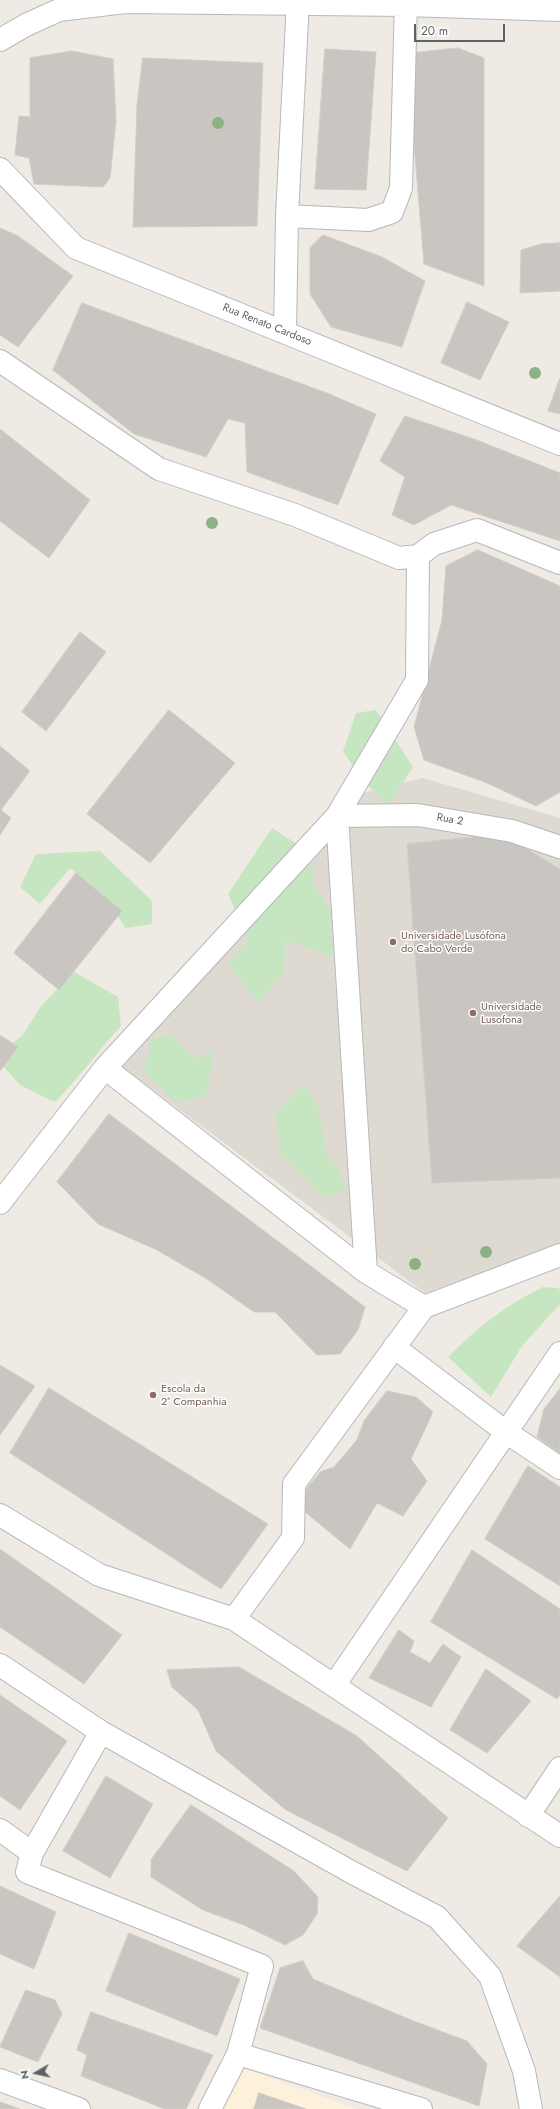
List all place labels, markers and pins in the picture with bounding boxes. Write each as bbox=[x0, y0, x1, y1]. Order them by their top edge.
place label: Universidade Lusófona do Cabo Verde bbox=[401, 929, 506, 955]
marker: Universidade Lusófona do Cabo Verde bbox=[388, 937, 398, 947]
place label: Universidade Lusofona bbox=[481, 1000, 541, 1026]
marker: Universidade Lusofona bbox=[468, 1008, 478, 1018]
place label: Escola da 2ª Companhia bbox=[161, 1382, 227, 1408]
marker: Escola da 2ª Companhia bbox=[148, 1390, 158, 1400]

